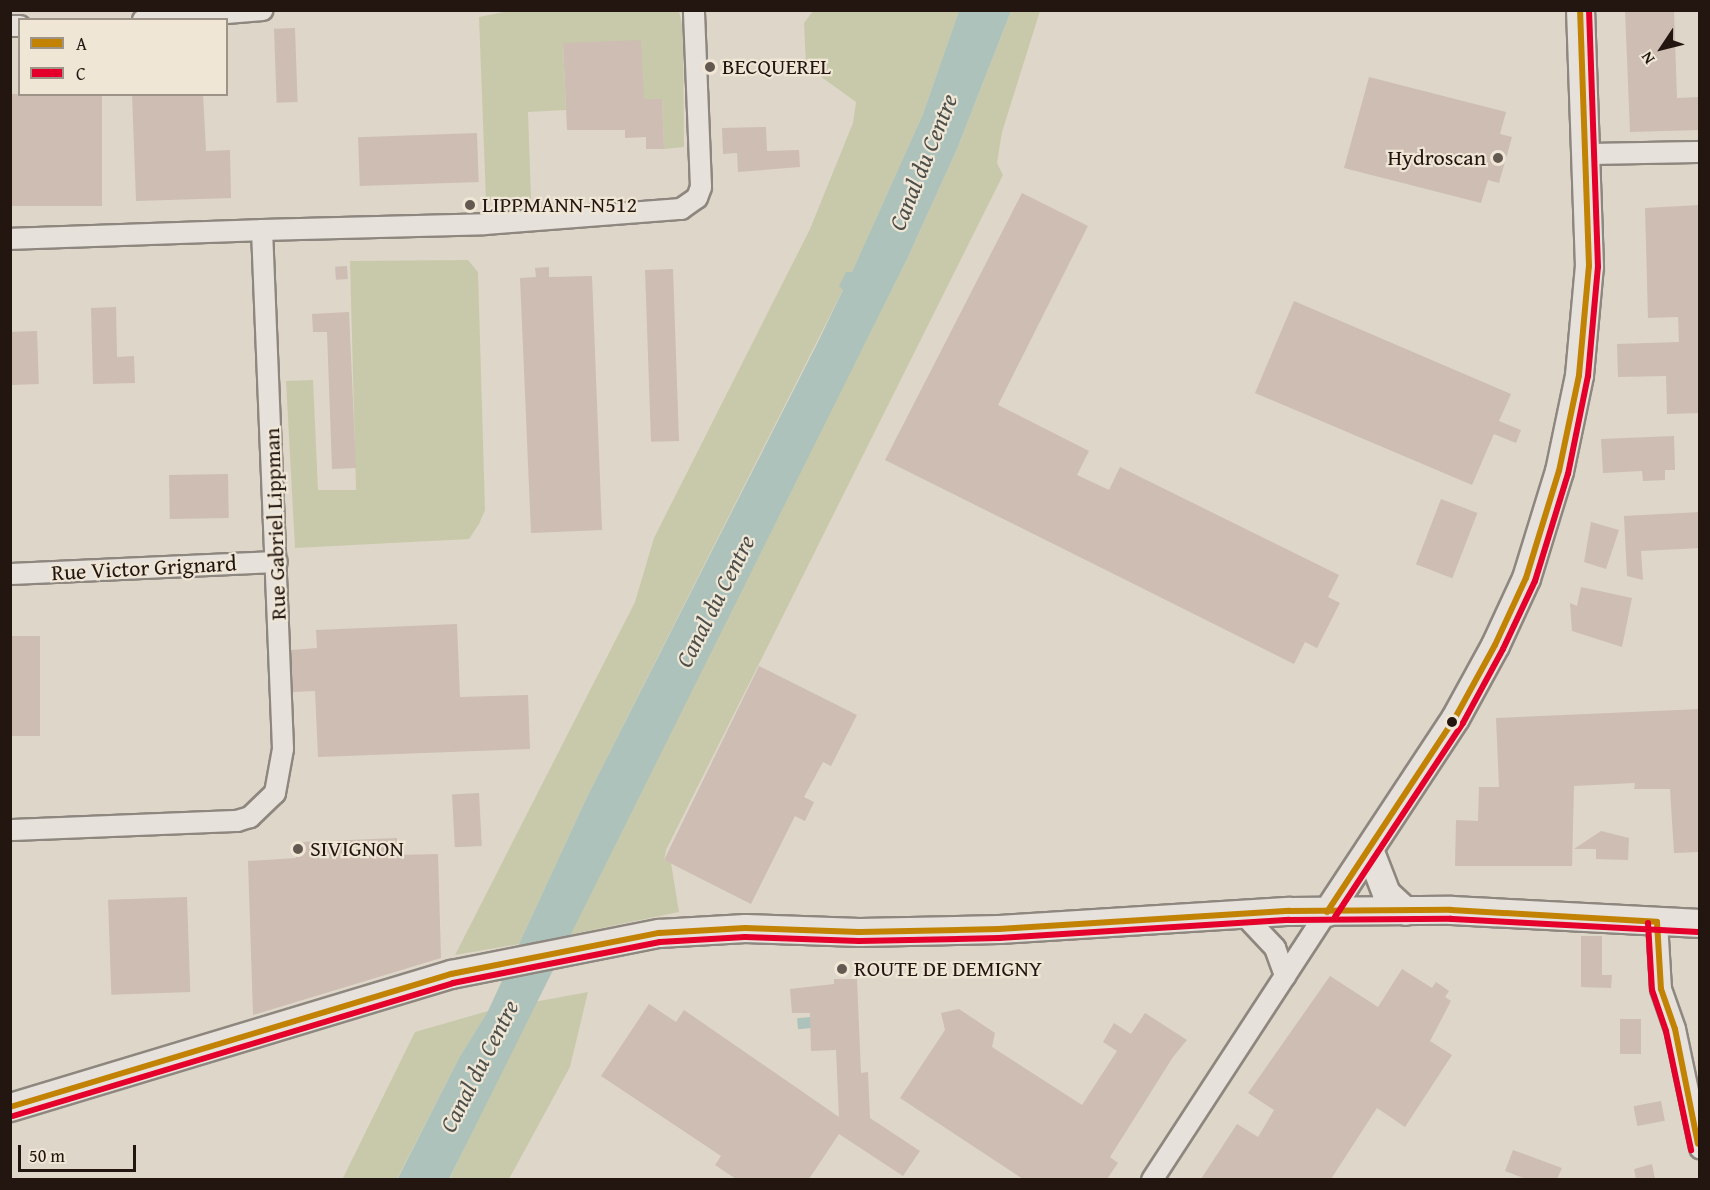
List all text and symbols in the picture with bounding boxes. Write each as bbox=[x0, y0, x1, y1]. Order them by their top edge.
legend bbox=[18, 18, 228, 96]
north arrow bbox=[1632, 18, 1692, 78]
text: A bbox=[76, 30, 87, 57]
text: N bbox=[1634, 47, 1660, 70]
place label: BECQUEREL bbox=[722, 54, 831, 80]
text: C bbox=[76, 60, 86, 87]
marker: BECQUEREL bbox=[703, 60, 717, 74]
water label: Canal du Centre bbox=[883, 90, 963, 234]
place label: Hydroscan bbox=[1388, 145, 1486, 171]
marker: Hydroscan bbox=[1491, 151, 1505, 165]
place label: LIPPMANN-N512 bbox=[482, 192, 637, 218]
marker: LIPPMANN-N512 bbox=[463, 198, 477, 212]
street label: Rue Gabriel Lippman bbox=[258, 427, 292, 621]
water label: Canal du Centre bbox=[669, 530, 761, 672]
street label: Rue Victor Grignard bbox=[51, 550, 237, 586]
unlabelled marker bbox=[1446, 716, 1458, 728]
place label: SIVIGNON bbox=[310, 836, 404, 862]
marker: SIVIGNON bbox=[291, 842, 305, 856]
place label: ROUTE DE DEMIGNY bbox=[854, 956, 1042, 982]
marker: ROUTE DE DEMIGNY bbox=[835, 962, 849, 976]
water label: Canal du Centre bbox=[433, 995, 525, 1137]
scale bar bbox=[21, 1133, 140, 1171]
text: 50 m bbox=[29, 1142, 65, 1169]

